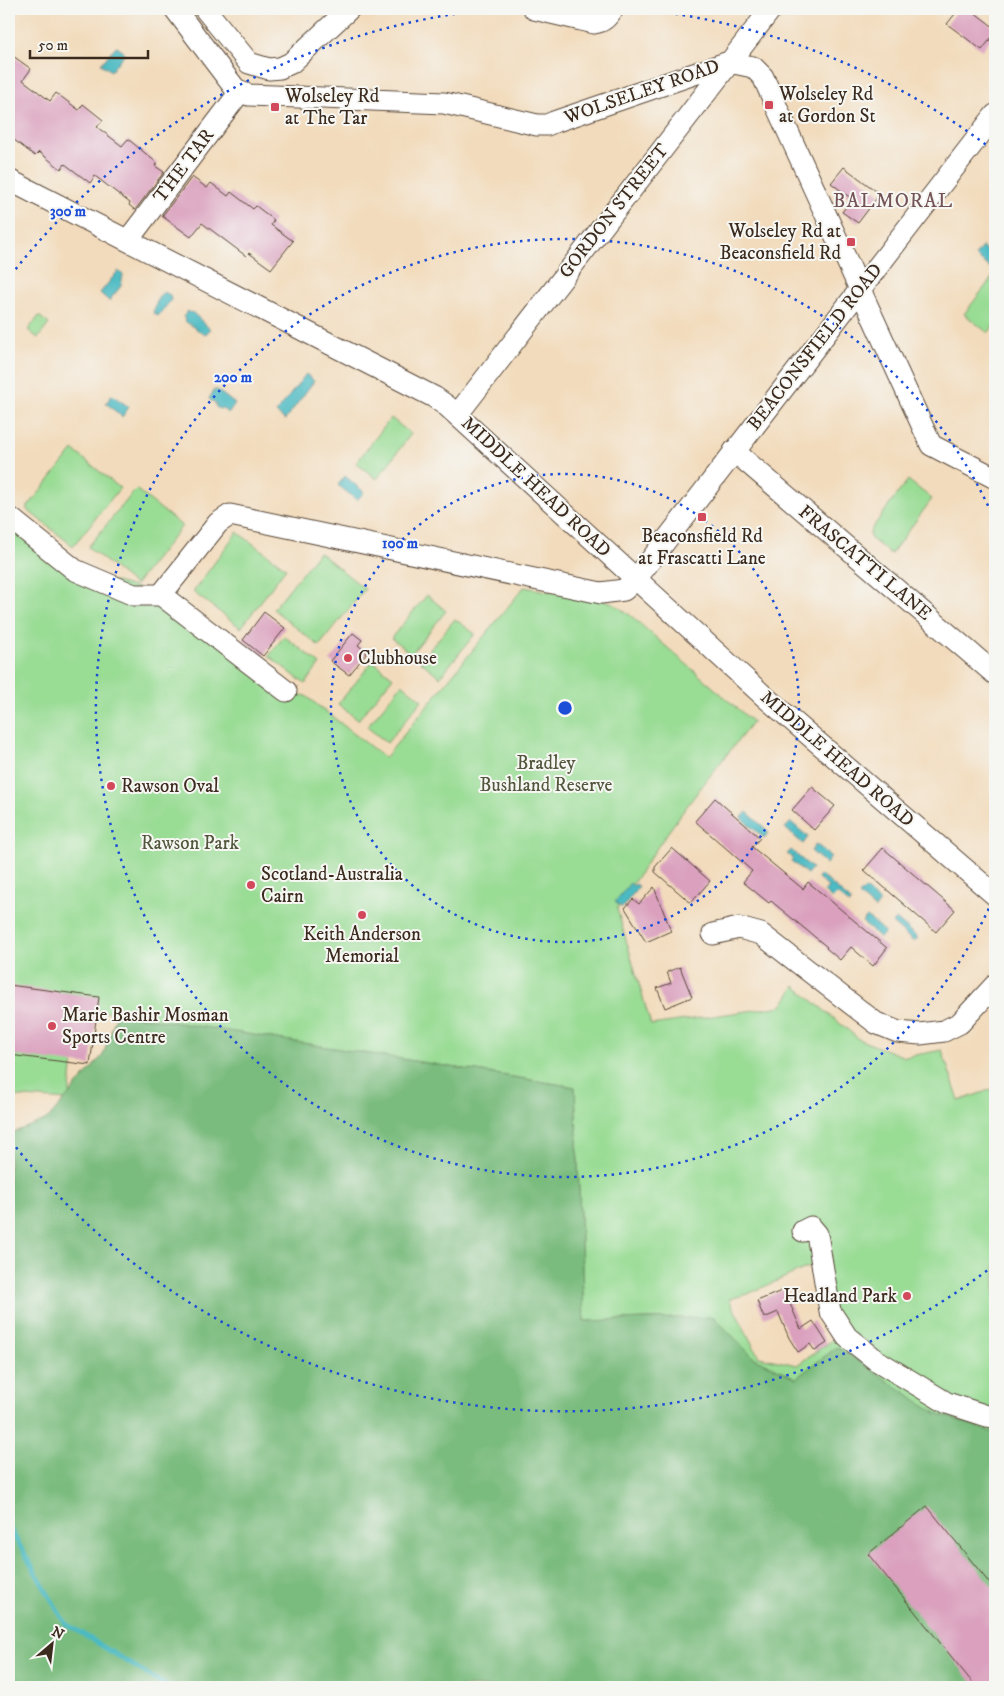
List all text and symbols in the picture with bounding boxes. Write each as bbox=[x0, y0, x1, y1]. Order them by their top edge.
scale bar bbox=[30, 28, 148, 60]
text: 50 m bbox=[38, 36, 68, 55]
street label: WOLSELEY ROAD bbox=[560, 55, 723, 130]
place label: Wolseley Rd at Gordon St bbox=[778, 83, 875, 128]
place label: Wolseley Rd at The Tar bbox=[284, 85, 380, 130]
marker: Wolseley Rd at Gordon St bbox=[763, 99, 775, 111]
marker: Wolseley Rd at The Tar bbox=[269, 101, 281, 113]
street label: THE TAR bbox=[149, 124, 219, 207]
street label: GORDON STREET bbox=[554, 139, 674, 283]
district label: BALMORAL bbox=[833, 189, 953, 214]
text: 300 m bbox=[50, 202, 87, 221]
place label: Wolseley Rd at Beaconsfield Rd bbox=[719, 220, 842, 265]
marker: Wolseley Rd at Beaconsfield Rd bbox=[845, 236, 857, 248]
street label: BEACONSFIELD ROAD bbox=[743, 259, 887, 435]
text: 200 m bbox=[214, 368, 253, 387]
street label: MIDDLE HEAD ROAD bbox=[456, 412, 616, 562]
street label: FRASCATTI LANE bbox=[794, 501, 936, 625]
marker: Beaconsfield Rd at Frascatti Lane bbox=[696, 511, 708, 523]
place label: Beaconsfield Rd at Frascatti Lane bbox=[638, 525, 766, 570]
text: 100 m bbox=[382, 534, 419, 553]
place label: Clubhouse bbox=[358, 647, 437, 670]
marker: Clubhouse bbox=[342, 652, 354, 664]
street label: MIDDLE HEAD ROAD bbox=[755, 686, 919, 832]
centre of rings bbox=[556, 699, 574, 717]
park label: Bradley Bushland Reserve bbox=[480, 752, 613, 797]
place label: Rawson Oval bbox=[121, 775, 219, 798]
marker: Rawson Oval bbox=[105, 780, 117, 792]
park label: Rawson Park bbox=[141, 832, 240, 855]
place label: Scotland-Australia Cairn bbox=[261, 863, 403, 908]
marker: Scotland-Australia Cairn bbox=[245, 879, 257, 891]
marker: Keith Anderson Memorial bbox=[356, 909, 368, 921]
place label: Keith Anderson Memorial bbox=[303, 923, 421, 968]
place label: Marie Bashir Mosman Sports Centre bbox=[62, 1004, 229, 1049]
marker: Marie Bashir Mosman Sports Centre bbox=[46, 1020, 58, 1032]
place label: Headland Park bbox=[783, 1285, 898, 1308]
marker: Headland Park bbox=[901, 1290, 913, 1302]
north arrow bbox=[28, 1618, 78, 1668]
text: N bbox=[48, 1623, 67, 1644]

